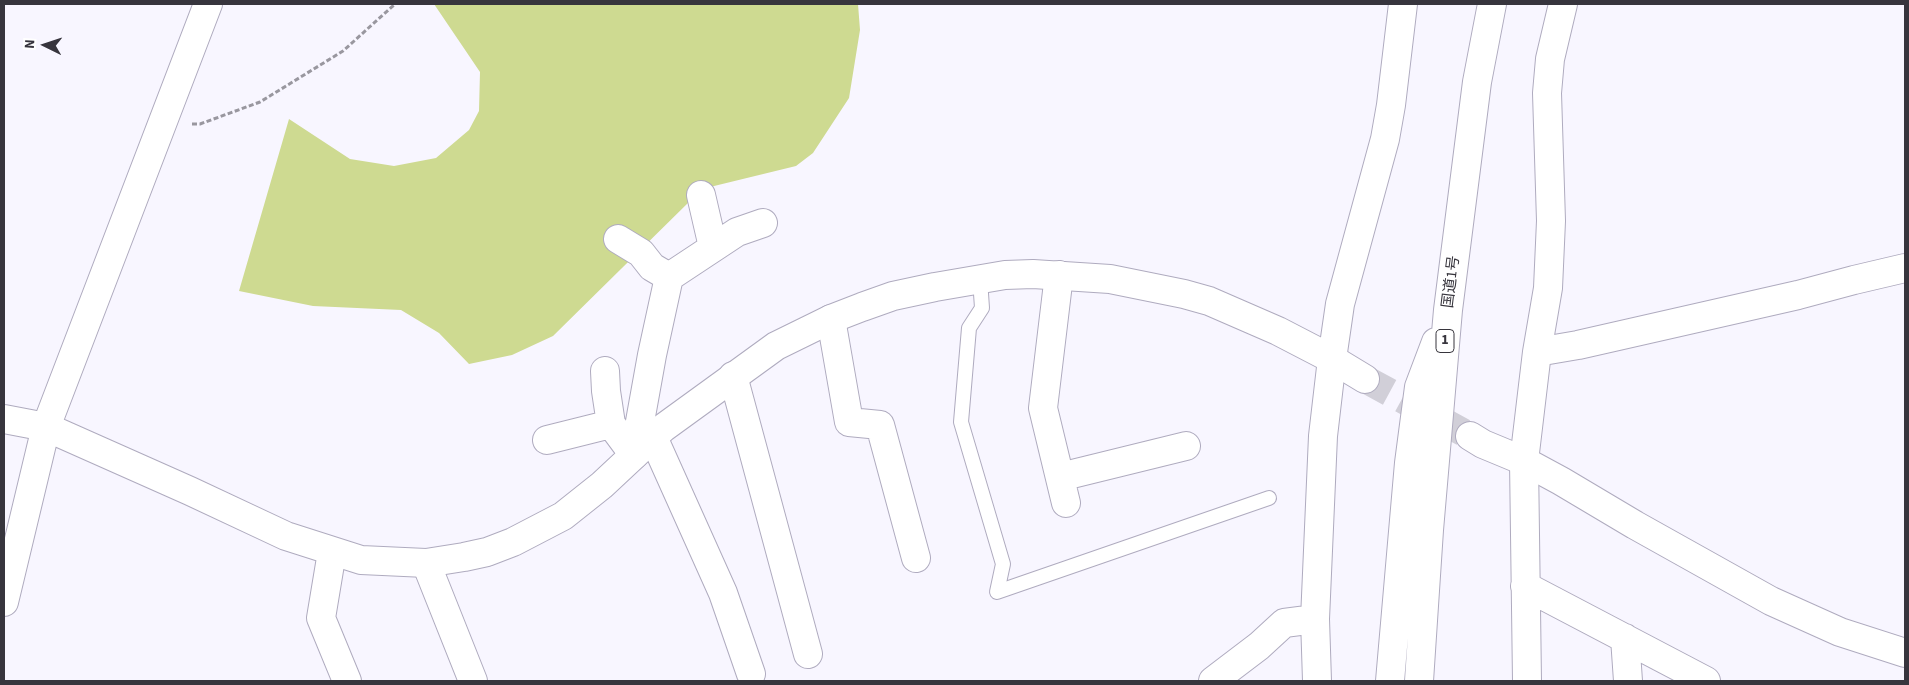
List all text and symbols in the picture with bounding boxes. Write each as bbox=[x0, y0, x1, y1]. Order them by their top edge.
north arrow bbox=[20, 20, 70, 70]
text: N bbox=[20, 39, 40, 49]
street label: 国道1号 bbox=[1440, 255, 1464, 309]
road number: 1 bbox=[1436, 330, 1454, 352]

